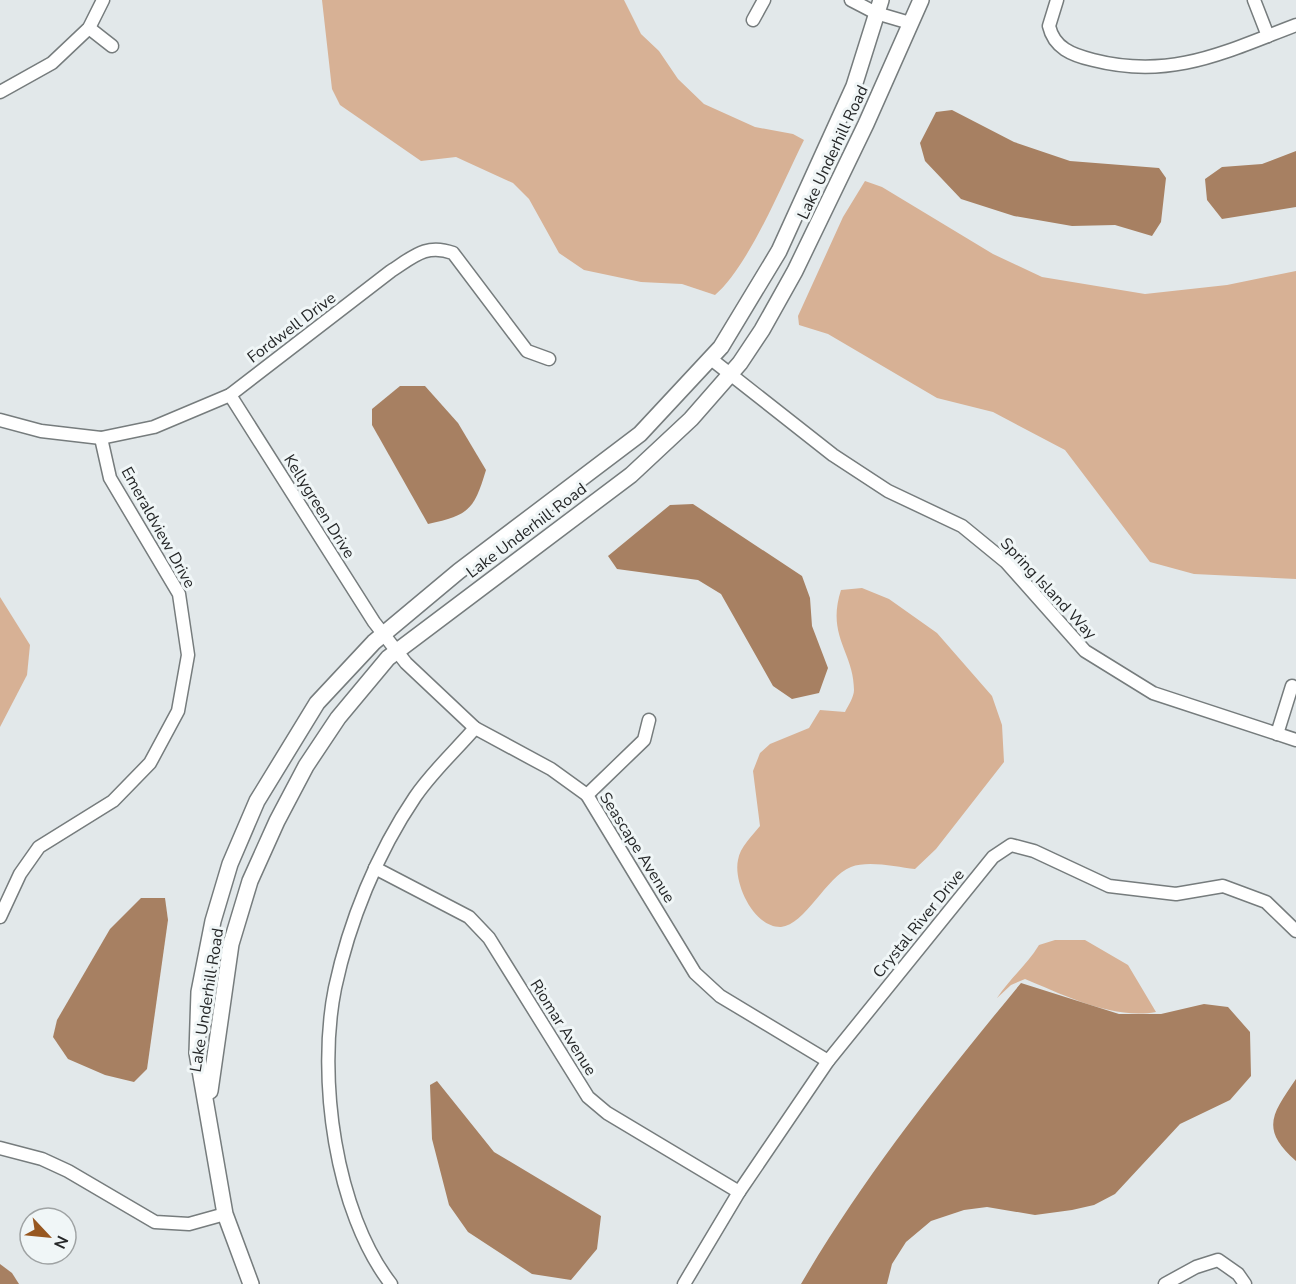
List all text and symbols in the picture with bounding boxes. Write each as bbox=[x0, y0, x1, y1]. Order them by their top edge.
street label: Lake Underhill Road bbox=[792, 82, 874, 223]
street label: Fordwell Drive bbox=[243, 287, 340, 368]
street label: Kellygreen Drive bbox=[278, 450, 360, 563]
street label: Emeraldview Drive bbox=[116, 463, 201, 592]
street label: Lake Underhill Road bbox=[462, 478, 591, 583]
street label: Spring Island Way bbox=[995, 533, 1102, 645]
street label: Seascape Avenue bbox=[594, 788, 680, 907]
street label: Crystal River Drive bbox=[868, 864, 970, 983]
street label: Lake Underhill Road bbox=[185, 927, 229, 1074]
street label: Riomar Avenue bbox=[525, 975, 602, 1080]
north arrow bbox=[18, 1206, 78, 1266]
text: N bbox=[48, 1232, 73, 1252]

